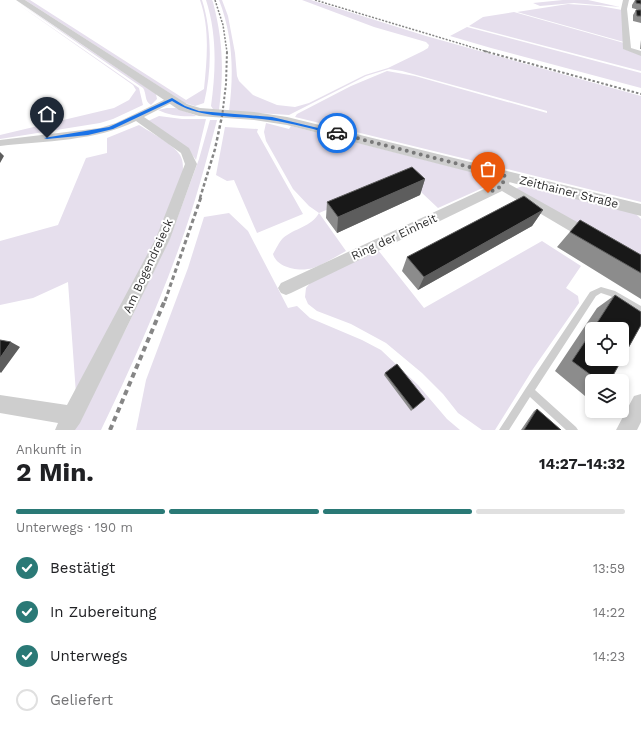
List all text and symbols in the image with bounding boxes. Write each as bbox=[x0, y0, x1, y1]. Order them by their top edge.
pin bbox=[30, 97, 64, 138]
icon: home bbox=[36, 103, 58, 125]
courier bbox=[317, 113, 357, 153]
icon: car bbox=[326, 122, 348, 144]
pin bbox=[471, 152, 505, 193]
icon: bag bbox=[477, 158, 499, 180]
street label: Zeithainer Straße bbox=[518, 173, 620, 211]
street label: Ring der Einheit bbox=[349, 211, 439, 263]
street label: Am Bogendreieck bbox=[120, 217, 176, 315]
map controls bbox=[585, 322, 629, 418]
button: locate bbox=[585, 322, 629, 366]
button: layers bbox=[585, 374, 629, 418]
text: Ankunft in bbox=[16, 442, 82, 457]
text: 14:27–14:32 bbox=[539, 455, 625, 473]
text: 2 Min. bbox=[16, 457, 94, 487]
text: Unterwegs · 190 m bbox=[16, 520, 133, 535]
icon: check bbox=[16, 557, 38, 579]
text: Bestätigt bbox=[50, 559, 115, 577]
text: 13:59 bbox=[593, 561, 625, 576]
icon: check bbox=[16, 601, 38, 623]
text: In Zubereitung bbox=[50, 603, 157, 621]
text: 14:22 bbox=[593, 605, 625, 620]
icon: check bbox=[16, 645, 38, 667]
text: Unterwegs bbox=[50, 647, 128, 665]
text: 14:23 bbox=[593, 649, 625, 664]
text: Geliefert bbox=[50, 691, 113, 709]

